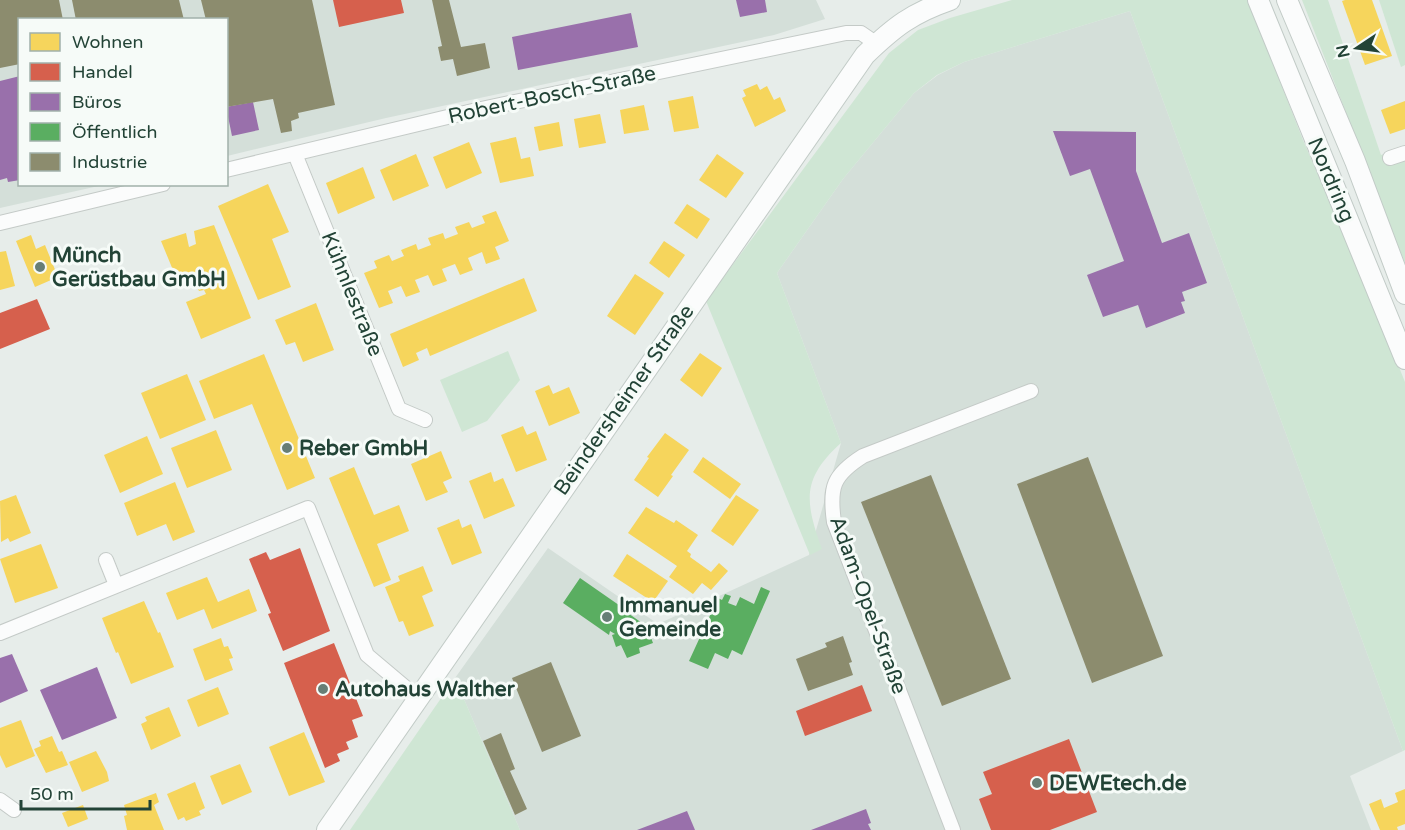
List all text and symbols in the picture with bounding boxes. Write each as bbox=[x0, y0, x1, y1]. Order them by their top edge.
legend bbox=[18, 18, 228, 186]
north arrow bbox=[1327, 18, 1387, 78]
text: Wohnen bbox=[72, 31, 143, 53]
text: N bbox=[1332, 43, 1355, 60]
text: Handel bbox=[72, 61, 133, 83]
street label: Robert-Bosch-Straße bbox=[446, 61, 658, 129]
text: Büros bbox=[72, 91, 122, 113]
text: Öffentlich bbox=[72, 121, 157, 143]
street label: Nordring bbox=[1302, 134, 1360, 226]
text: Industrie bbox=[72, 151, 147, 173]
street label: Kühnlestraße bbox=[316, 228, 388, 360]
place label: Münch Gerüstbau GmbH bbox=[52, 243, 226, 292]
marker: Münch Gerüstbau GmbH bbox=[33, 260, 47, 274]
street label: Beindersheimer Straße bbox=[549, 300, 699, 500]
place label: Reber GmbH bbox=[299, 436, 428, 461]
marker: Reber GmbH bbox=[280, 441, 294, 455]
street label: Adam-Opel-Straße bbox=[824, 513, 912, 697]
place label: Immanuel Gemeinde bbox=[619, 593, 721, 642]
marker: Immanuel Gemeinde bbox=[600, 610, 614, 624]
place label: Autohaus Walther bbox=[335, 677, 516, 702]
marker: Autohaus Walther bbox=[316, 682, 330, 696]
place label: DEWEtech.de bbox=[1049, 771, 1187, 796]
scale bar bbox=[21, 773, 150, 811]
marker: DEWEtech.de bbox=[1030, 776, 1044, 790]
text: 50 m bbox=[30, 783, 74, 805]

